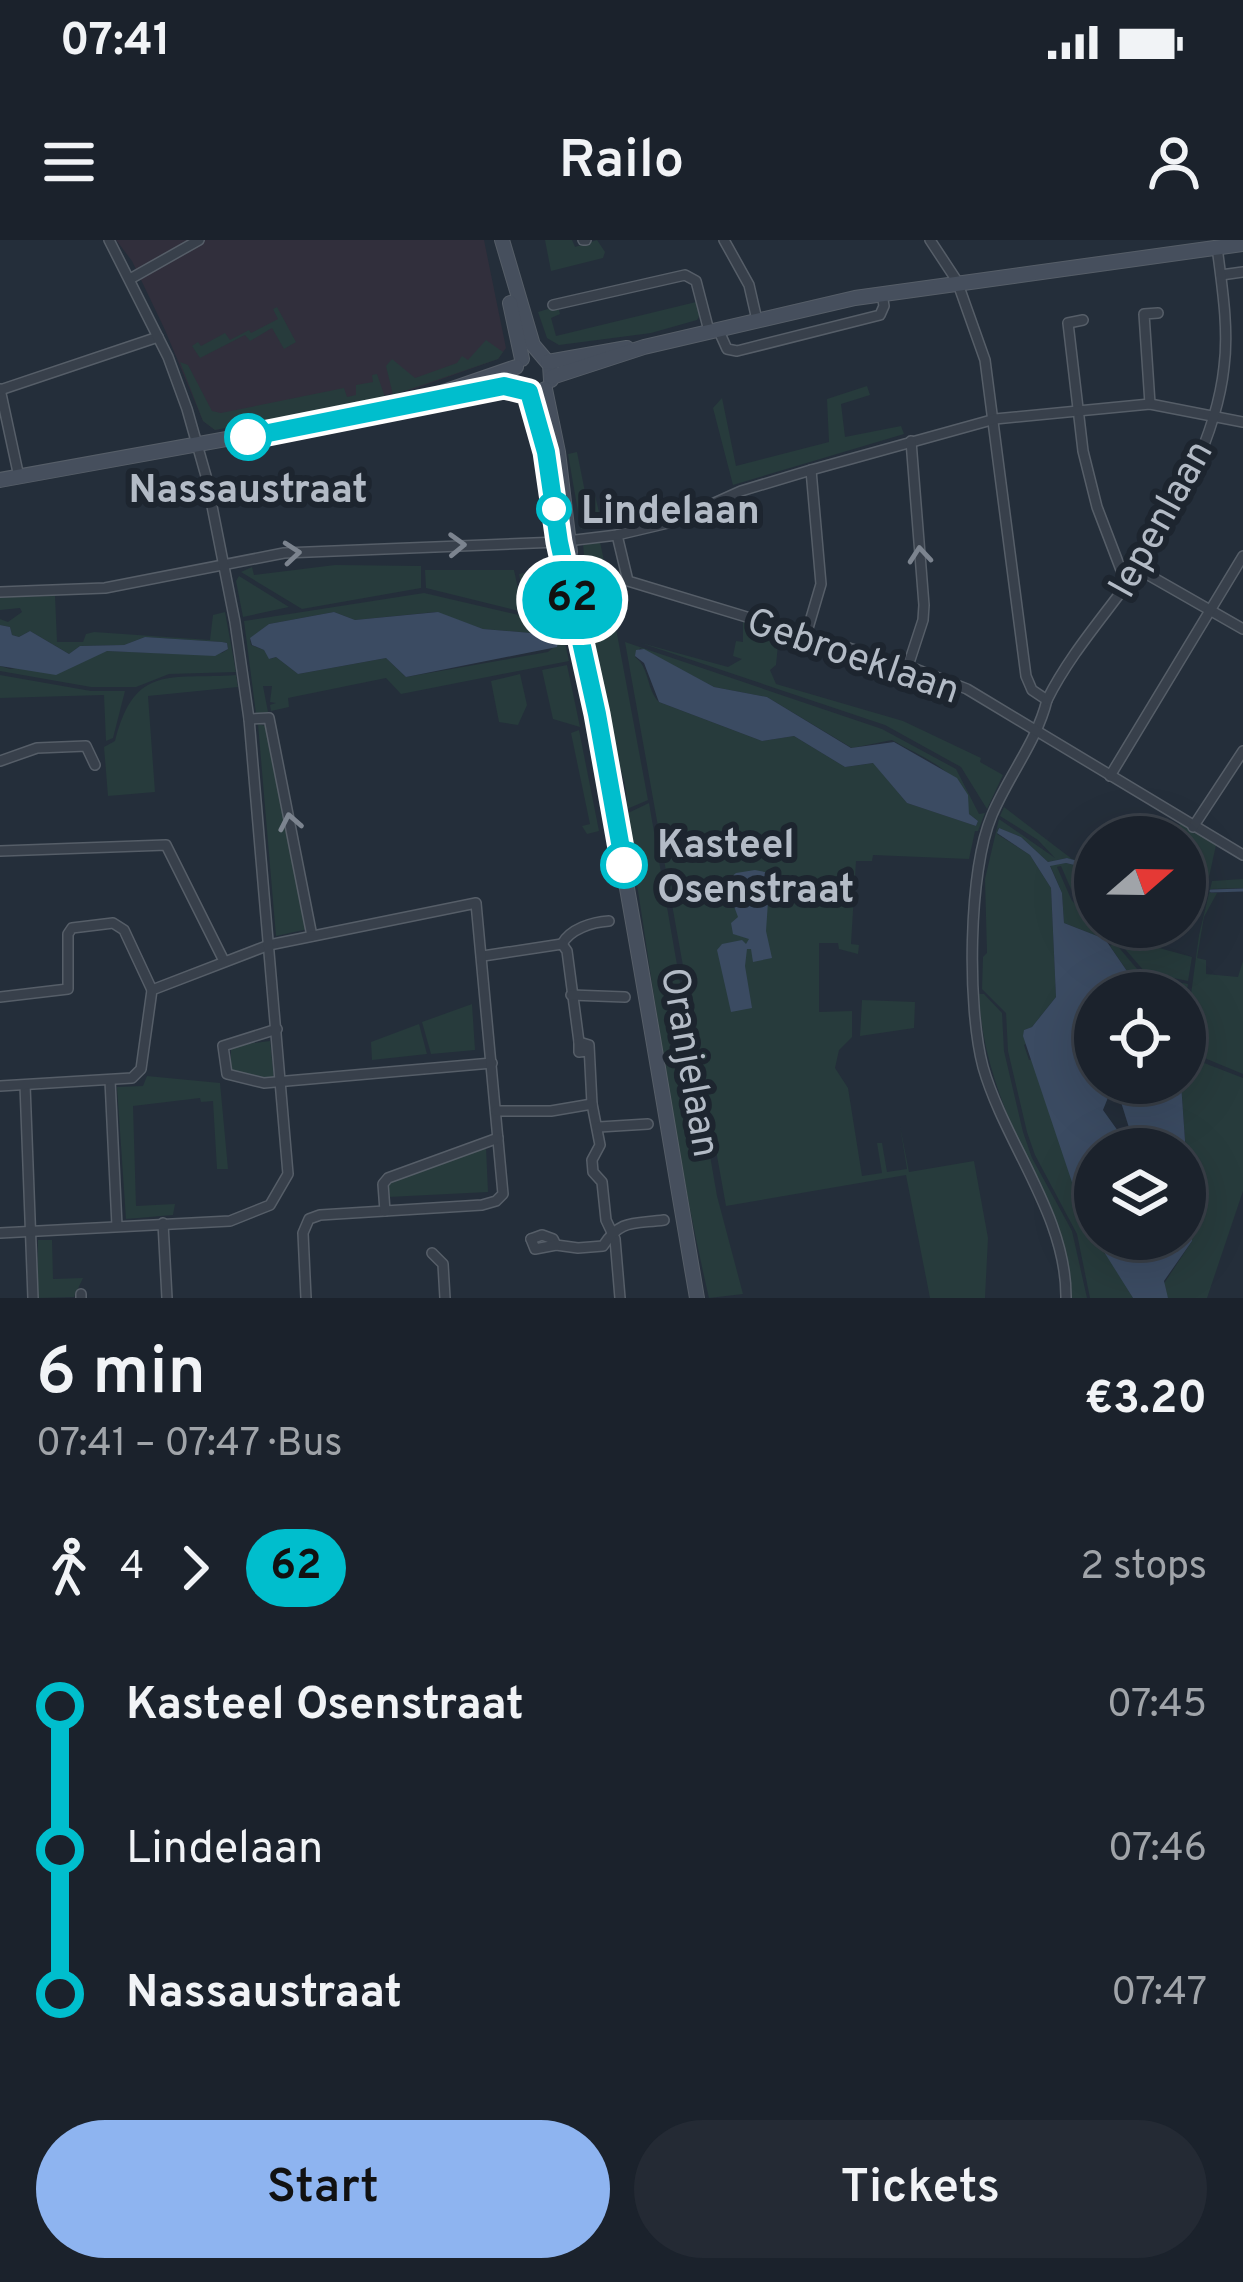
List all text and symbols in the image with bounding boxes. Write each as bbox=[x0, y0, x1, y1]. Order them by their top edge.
text: 07:41 bbox=[60, 14, 171, 71]
text: Railo bbox=[559, 128, 684, 197]
icon: menu bbox=[36, 129, 102, 195]
icon: person bbox=[1141, 129, 1207, 195]
marker: Nassaustraat bbox=[226, 415, 270, 459]
street label: Iepenlaan bbox=[1100, 433, 1226, 607]
place label: Nassaustraat bbox=[128, 468, 368, 517]
place label: Lindelaan bbox=[581, 489, 760, 538]
marker: Lindelaan bbox=[538, 493, 570, 525]
one-way arrow bbox=[448, 533, 466, 559]
one-way arrow bbox=[283, 541, 302, 566]
one-way arrow bbox=[908, 545, 933, 564]
line badge: 62 bbox=[518, 561, 626, 639]
text: 62 bbox=[546, 573, 598, 626]
street label: Gebroeklaan bbox=[740, 599, 965, 718]
one-way arrow bbox=[278, 812, 304, 832]
north arrow bbox=[1074, 816, 1206, 948]
map controls bbox=[1074, 816, 1206, 1260]
place label: Kasteel Osenstraat bbox=[657, 823, 854, 917]
marker: Kasteel Osenstraat bbox=[602, 843, 646, 887]
street label: Oranjelaan bbox=[647, 964, 728, 1162]
button: locate bbox=[1074, 972, 1206, 1104]
button: layers bbox=[1074, 1128, 1206, 1260]
text: 6 min bbox=[36, 1334, 206, 1417]
text: €3.20 bbox=[1084, 1372, 1207, 1429]
text: 07:41 – 07:47 · Bus bbox=[36, 1421, 343, 1470]
icon: walk bbox=[36, 1535, 102, 1601]
icon: forward bbox=[162, 1535, 228, 1601]
text: 62 bbox=[270, 1541, 322, 1594]
text: 4 bbox=[120, 1544, 144, 1593]
text: 2 stops bbox=[1080, 1544, 1207, 1593]
text: Kasteel Osenstraat bbox=[126, 1678, 524, 1735]
text: 07:45 bbox=[1107, 1682, 1207, 1731]
text: Lindelaan bbox=[126, 1822, 323, 1879]
text: 07:46 bbox=[1108, 1826, 1207, 1875]
text: Nassaustraat bbox=[126, 1966, 402, 2023]
text: 07:47 bbox=[1111, 1970, 1207, 2019]
button: Start bbox=[36, 2120, 610, 2258]
button: Tickets bbox=[634, 2120, 1207, 2258]

